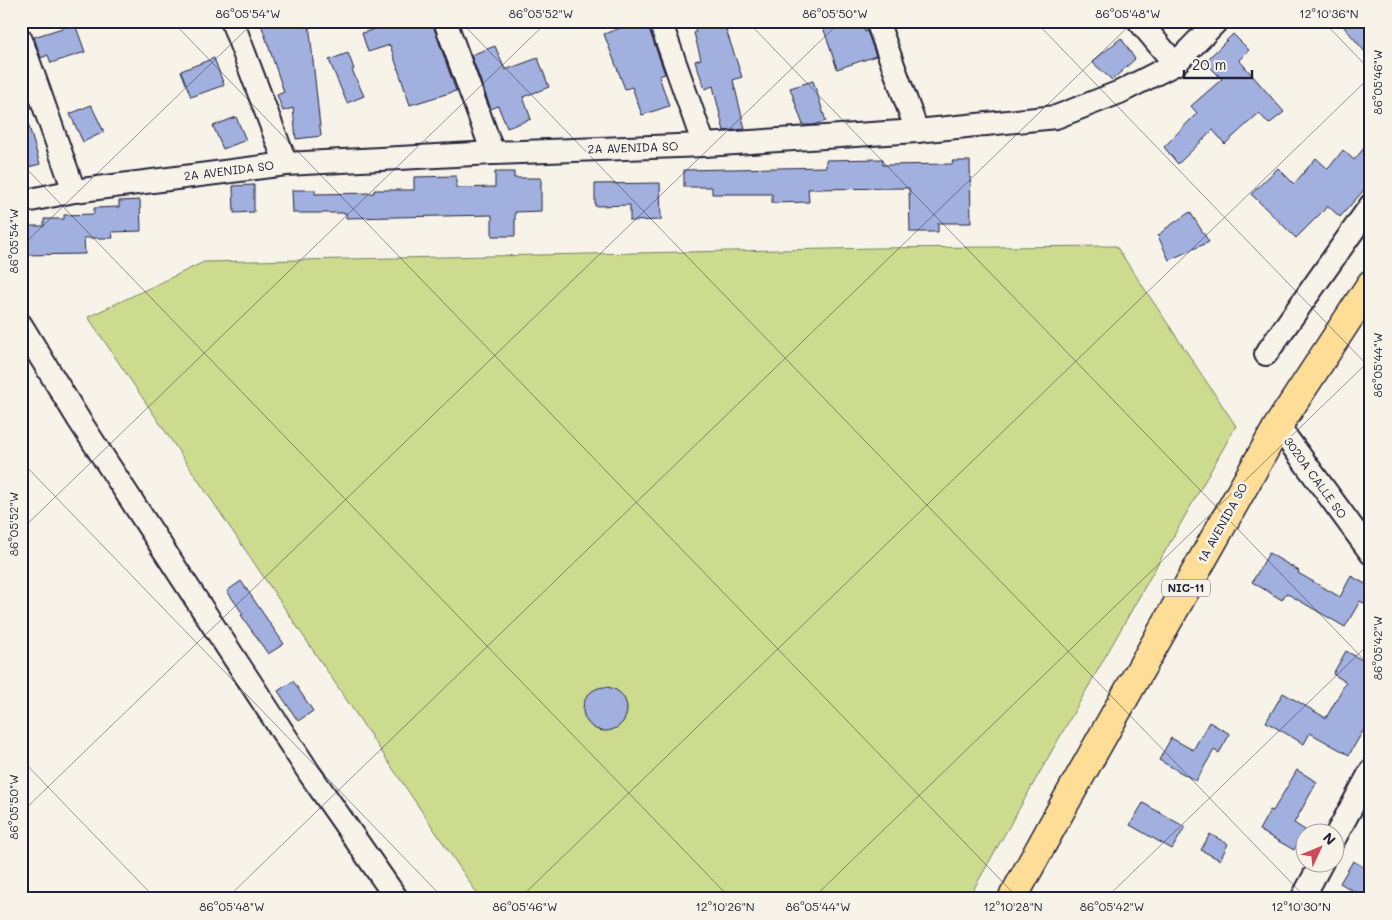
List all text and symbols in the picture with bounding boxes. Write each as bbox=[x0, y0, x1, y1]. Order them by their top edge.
text: 86°05'54"W bbox=[216, 5, 281, 21]
text: 86°05'52"W bbox=[509, 5, 573, 21]
text: 86°05'50"W bbox=[802, 5, 868, 21]
text: 86°05'48"W bbox=[1095, 5, 1161, 21]
text: 12°10'36"N bbox=[1299, 5, 1359, 21]
scale bar bbox=[1184, 48, 1252, 80]
text: 86°05'46"W bbox=[1369, 49, 1385, 115]
text: 20 m bbox=[1192, 54, 1226, 74]
street label: 2A AVENIDA SO bbox=[587, 137, 679, 157]
street label: 2A AVENIDA SO bbox=[183, 157, 275, 183]
text: 86°05'54"W bbox=[5, 209, 21, 274]
text: 86°05'44"W bbox=[1369, 332, 1385, 398]
street label: 3020A CALLE SO bbox=[1281, 433, 1351, 521]
street label: 1A AVENIDA SO bbox=[1193, 480, 1251, 565]
text: 86°05'52"W bbox=[5, 492, 21, 556]
road number: NIC-11 bbox=[1162, 580, 1210, 596]
text: 86°05'42"W bbox=[1369, 616, 1385, 680]
text: 86°05'50"W bbox=[5, 774, 21, 840]
north arrow bbox=[1294, 822, 1344, 872]
text: N bbox=[1319, 828, 1340, 849]
text: 86°05'48"W bbox=[199, 898, 265, 914]
text: 86°05'46"W bbox=[492, 898, 558, 914]
text: 12°10'26"N bbox=[695, 898, 755, 914]
text: 86°05'44"W bbox=[785, 898, 851, 914]
text: 12°10'28"N bbox=[983, 898, 1043, 914]
text: 86°05'42"W bbox=[1080, 898, 1144, 914]
text: 12°10'30"N bbox=[1271, 898, 1331, 914]

